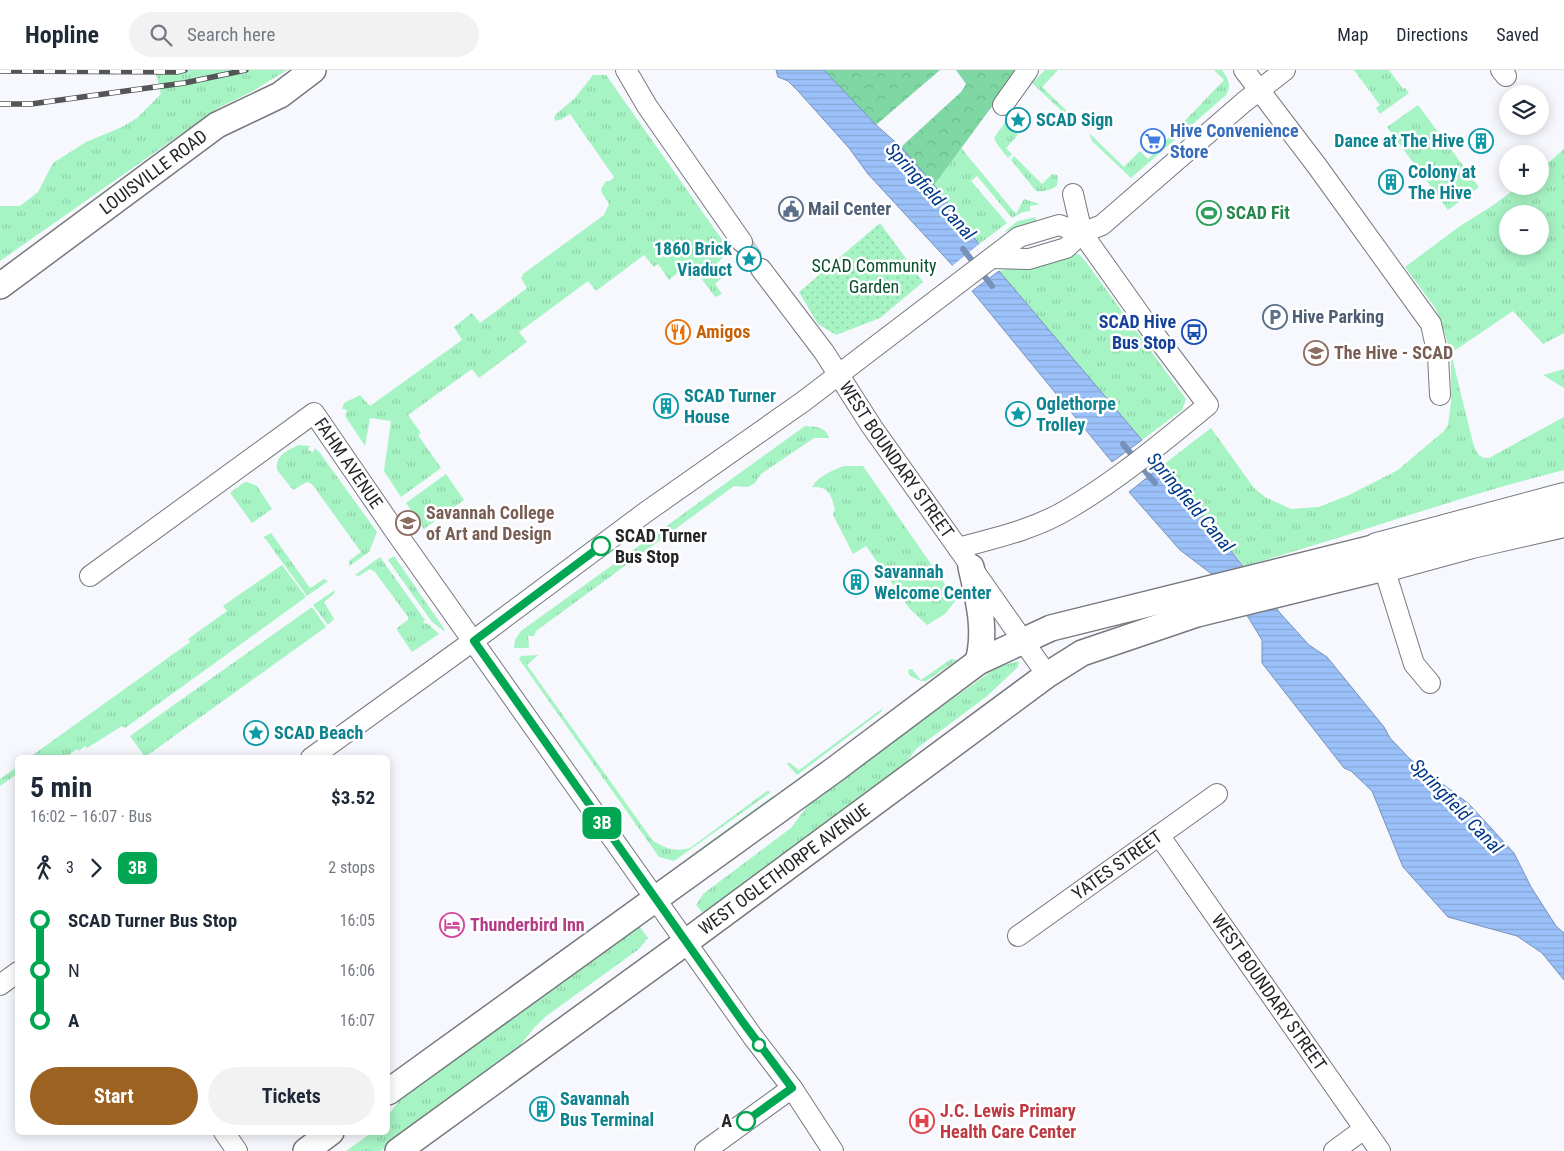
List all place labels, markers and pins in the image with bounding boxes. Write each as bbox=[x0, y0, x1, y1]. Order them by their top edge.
place icon: SCAD Sign bbox=[1005, 107, 1031, 133]
place label: SCAD Sign bbox=[1036, 109, 1113, 130]
place label: Hive Convenience Store bbox=[1170, 120, 1299, 162]
supermarket icon: Hive Convenience Store bbox=[1140, 128, 1166, 154]
building icon: Dance at The Hive bbox=[1468, 128, 1494, 154]
place label: Dance at The Hive bbox=[1334, 130, 1464, 151]
place label: Colony at The Hive bbox=[1408, 161, 1476, 203]
building icon: Colony at The Hive bbox=[1378, 169, 1404, 195]
public building icon: Mail Center bbox=[778, 196, 804, 222]
place label: Mail Center bbox=[808, 198, 891, 219]
sports icon: SCAD Fit bbox=[1196, 200, 1222, 226]
place label: SCAD Fit bbox=[1226, 202, 1290, 223]
place label: 1860 Brick Viaduct bbox=[654, 238, 732, 280]
place icon: 1860 Brick Viaduct bbox=[736, 246, 762, 272]
parking icon: Hive Parking bbox=[1262, 304, 1288, 330]
place label: Hive Parking bbox=[1292, 306, 1384, 327]
place label: SCAD Hive Bus Stop bbox=[1099, 311, 1176, 353]
restaurant icon: Amigos bbox=[665, 319, 691, 345]
bus stop icon: SCAD Hive Bus Stop bbox=[1181, 319, 1207, 345]
place label: Amigos bbox=[696, 321, 750, 342]
school or university icon: The Hive - SCAD bbox=[1303, 340, 1329, 366]
place label: The Hive - SCAD bbox=[1334, 342, 1453, 363]
place label: SCAD Turner House bbox=[684, 385, 776, 427]
building icon: SCAD Turner House bbox=[653, 393, 679, 419]
place label: Oglethorpe Trolley bbox=[1036, 393, 1116, 435]
place icon: Oglethorpe Trolley bbox=[1005, 401, 1031, 427]
place label: Savannah College of Art and Design bbox=[426, 502, 555, 544]
school or university icon: Savannah College of Art and Design bbox=[395, 510, 421, 536]
place label: SCAD Turner Bus Stop bbox=[615, 525, 707, 567]
marker: SCAD Turner Bus Stop bbox=[591, 536, 611, 556]
place label: Savannah Welcome Center bbox=[874, 561, 992, 603]
building icon: Savannah Welcome Center bbox=[843, 569, 869, 595]
place icon: SCAD Beach bbox=[243, 720, 269, 746]
place label: SCAD Beach bbox=[274, 722, 363, 743]
hotel icon: Thunderbird Inn bbox=[439, 912, 465, 938]
place label: Thunderbird Inn bbox=[470, 914, 585, 935]
unlabelled marker bbox=[752, 1038, 766, 1052]
place label: Savannah Bus Terminal bbox=[560, 1088, 654, 1130]
building icon: Savannah Bus Terminal bbox=[529, 1096, 555, 1122]
place label: J.C. Lewis Primary Health Care Center bbox=[940, 1100, 1076, 1142]
hospital icon: J.C. Lewis Primary Health Care Center bbox=[909, 1108, 935, 1134]
place label: A bbox=[721, 1110, 732, 1131]
marker: A bbox=[736, 1111, 756, 1131]

